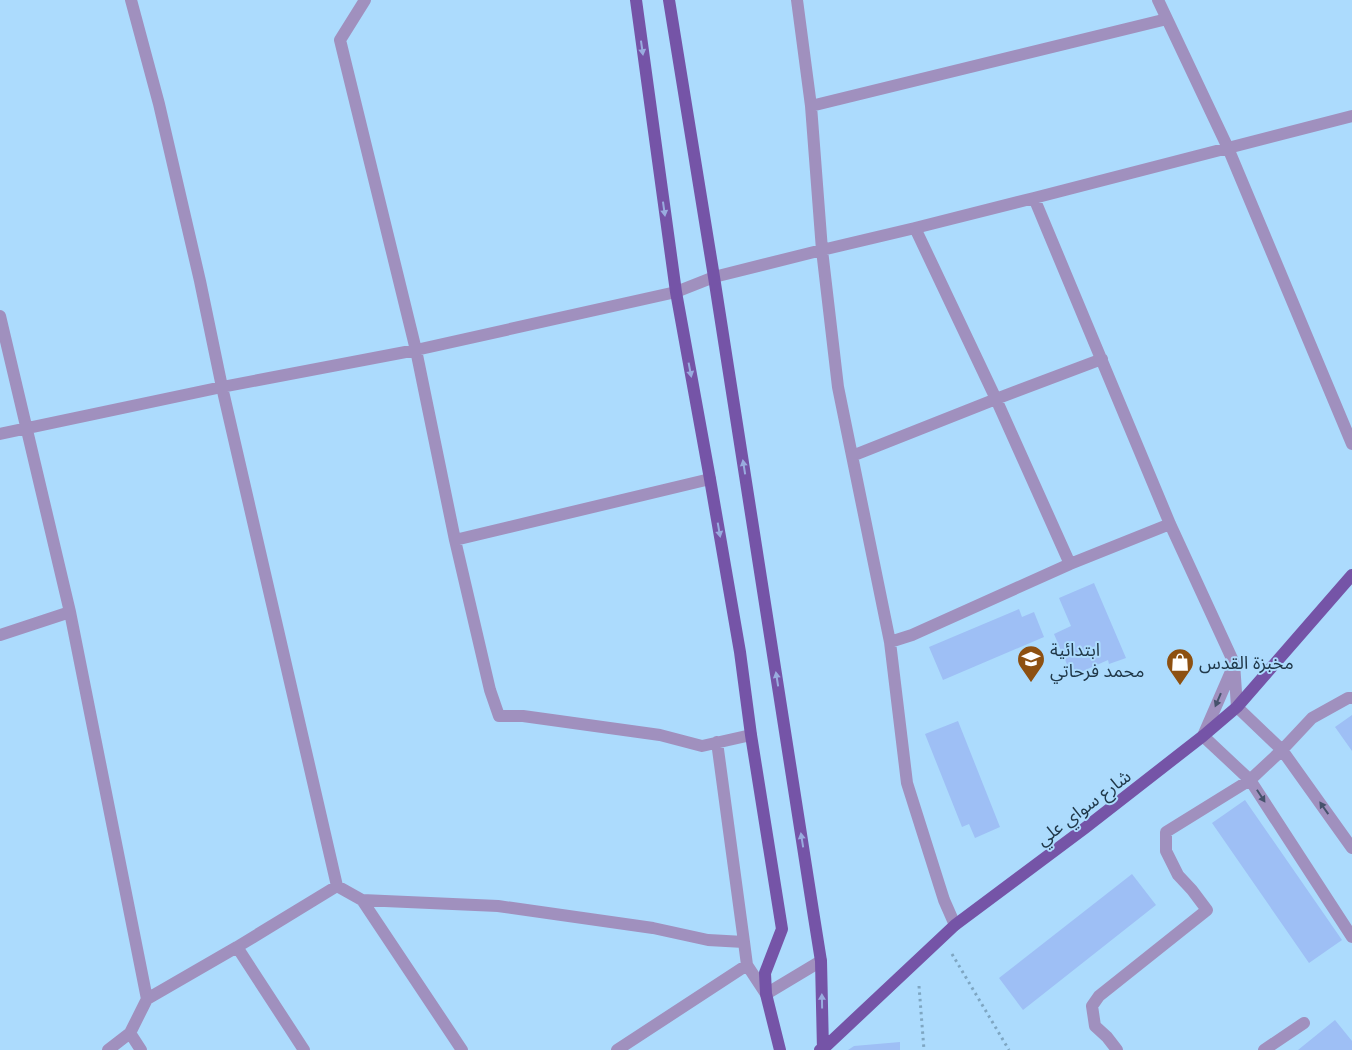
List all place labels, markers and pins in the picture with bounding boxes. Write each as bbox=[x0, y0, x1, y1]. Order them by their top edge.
place label: ابتدائية محمد فرحاتي bbox=[1050, 637, 1145, 684]
school or university icon: ابتدائية محمد فرحاتي bbox=[1016, 644, 1046, 683]
shop icon: مخبزة القدس bbox=[1165, 647, 1195, 686]
place label: مخبزة القدس bbox=[1199, 650, 1294, 674]

